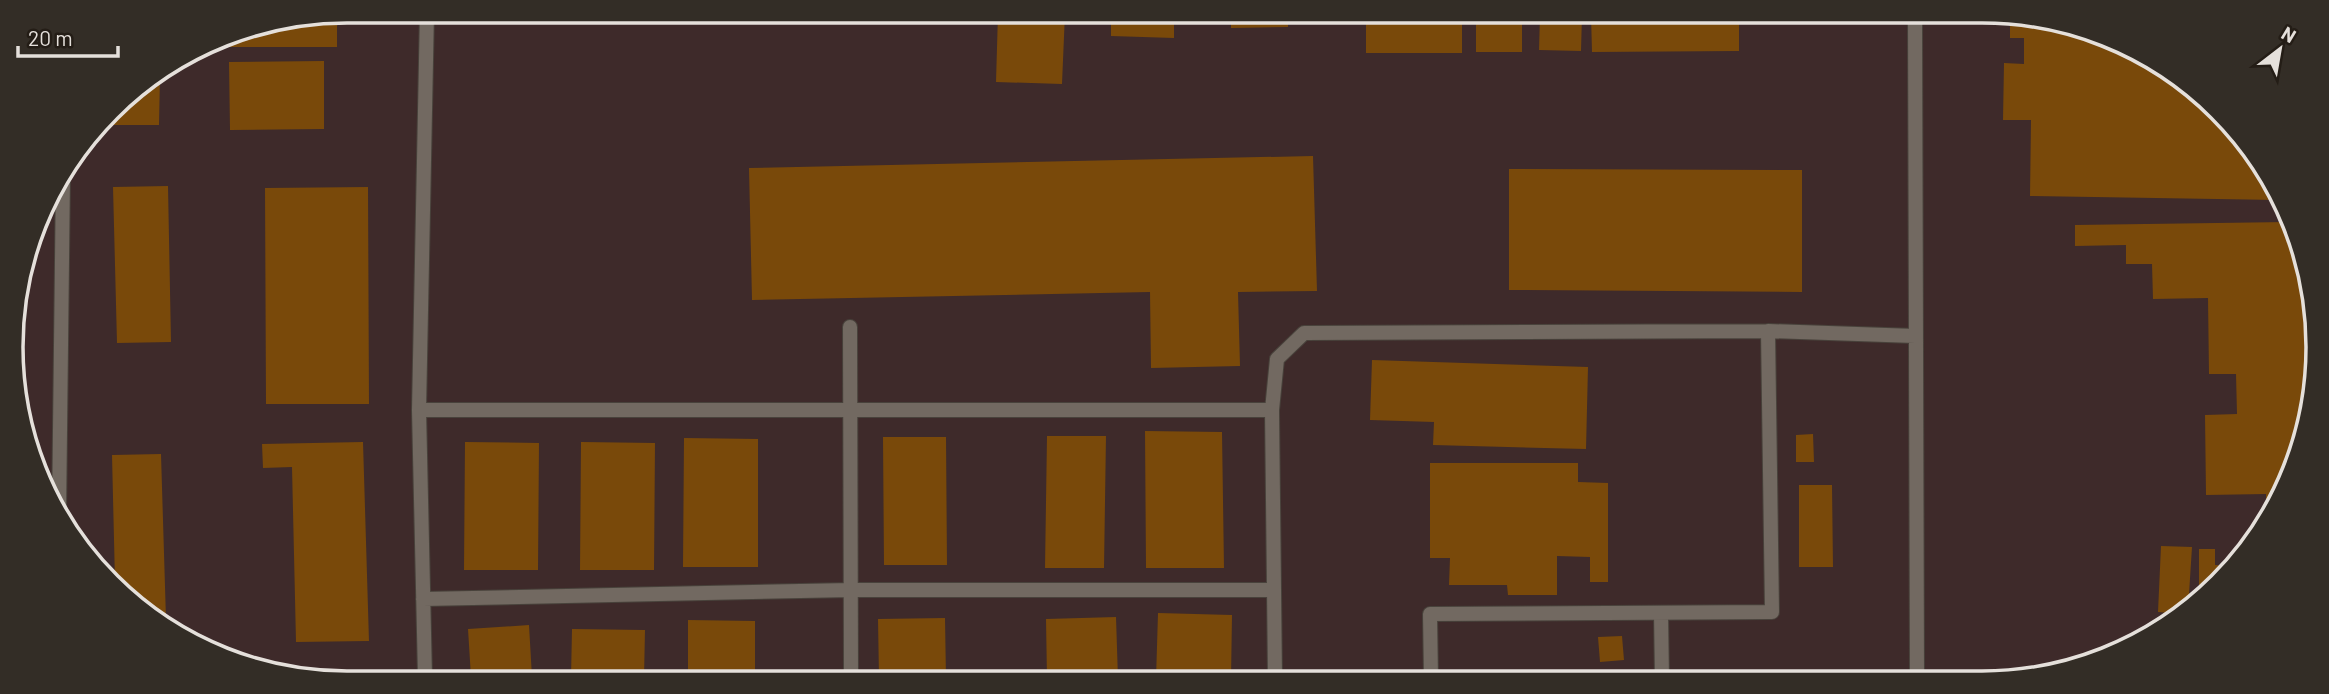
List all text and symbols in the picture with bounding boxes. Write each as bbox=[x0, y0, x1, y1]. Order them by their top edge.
scale bar bbox=[18, 14, 117, 58]
north arrow bbox=[2245, 14, 2315, 84]
text: N bbox=[2278, 21, 2300, 47]
text: 20 m bbox=[28, 25, 73, 50]

